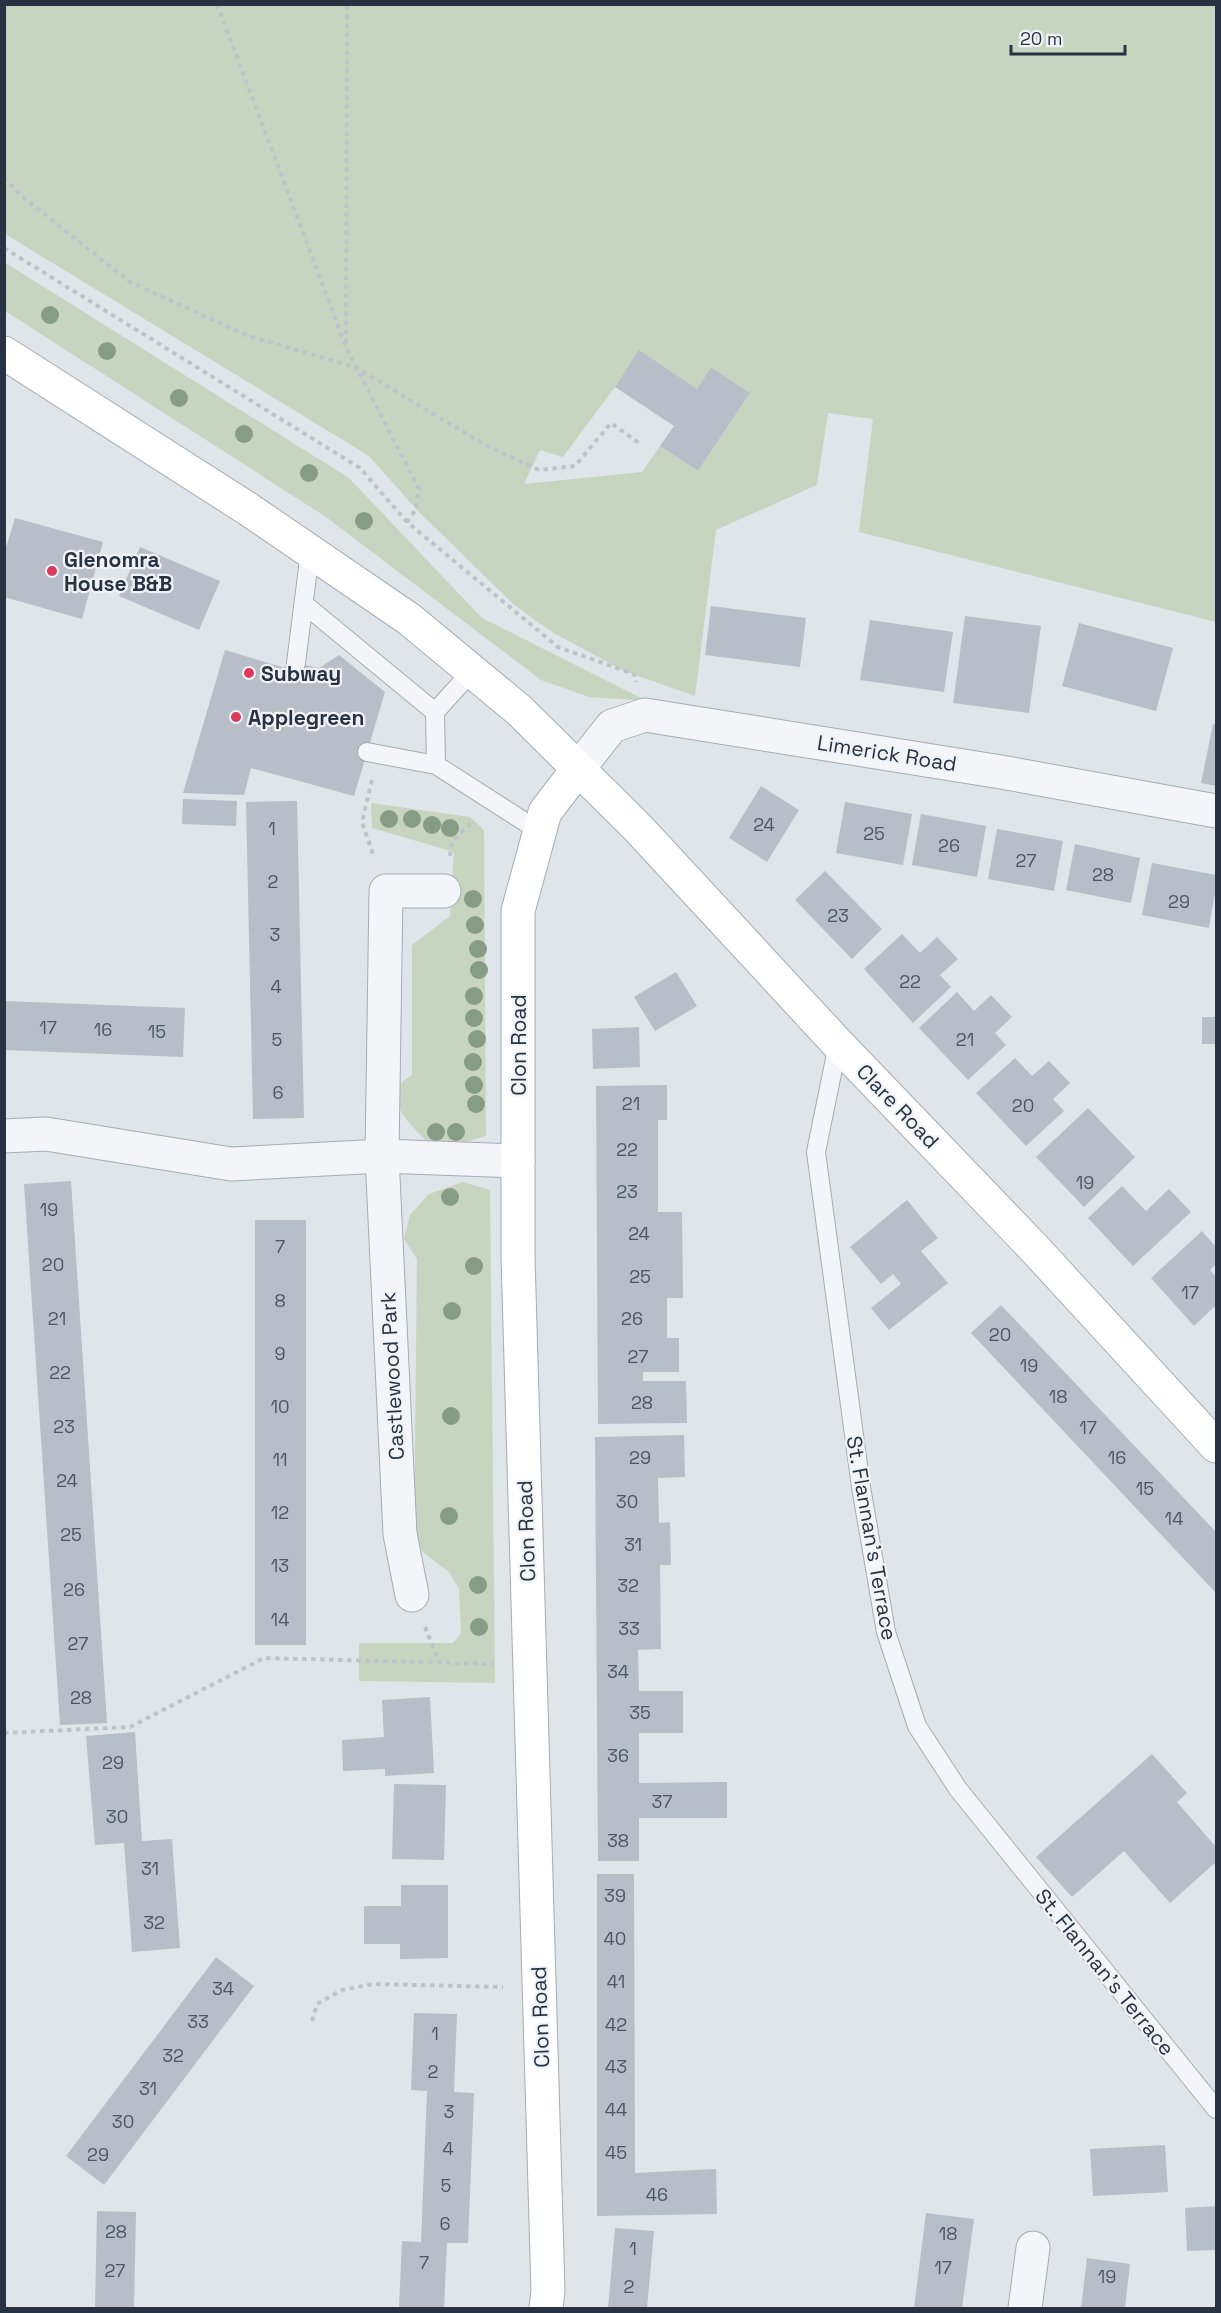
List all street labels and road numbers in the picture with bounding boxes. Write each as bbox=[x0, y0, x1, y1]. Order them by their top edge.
street label: Limerick Road bbox=[815, 729, 959, 777]
street label: Clon Road bbox=[505, 994, 532, 1096]
street label: Clare Road bbox=[851, 1058, 945, 1154]
street label: Castlewood Park bbox=[374, 1291, 410, 1461]
street label: St. Flannan's Terrace bbox=[841, 1434, 903, 1642]
street label: Clon Road bbox=[511, 1480, 541, 1582]
street label: St. Flannan's Terrace bbox=[1029, 1883, 1181, 2061]
street label: Clon Road bbox=[525, 1966, 555, 2068]

